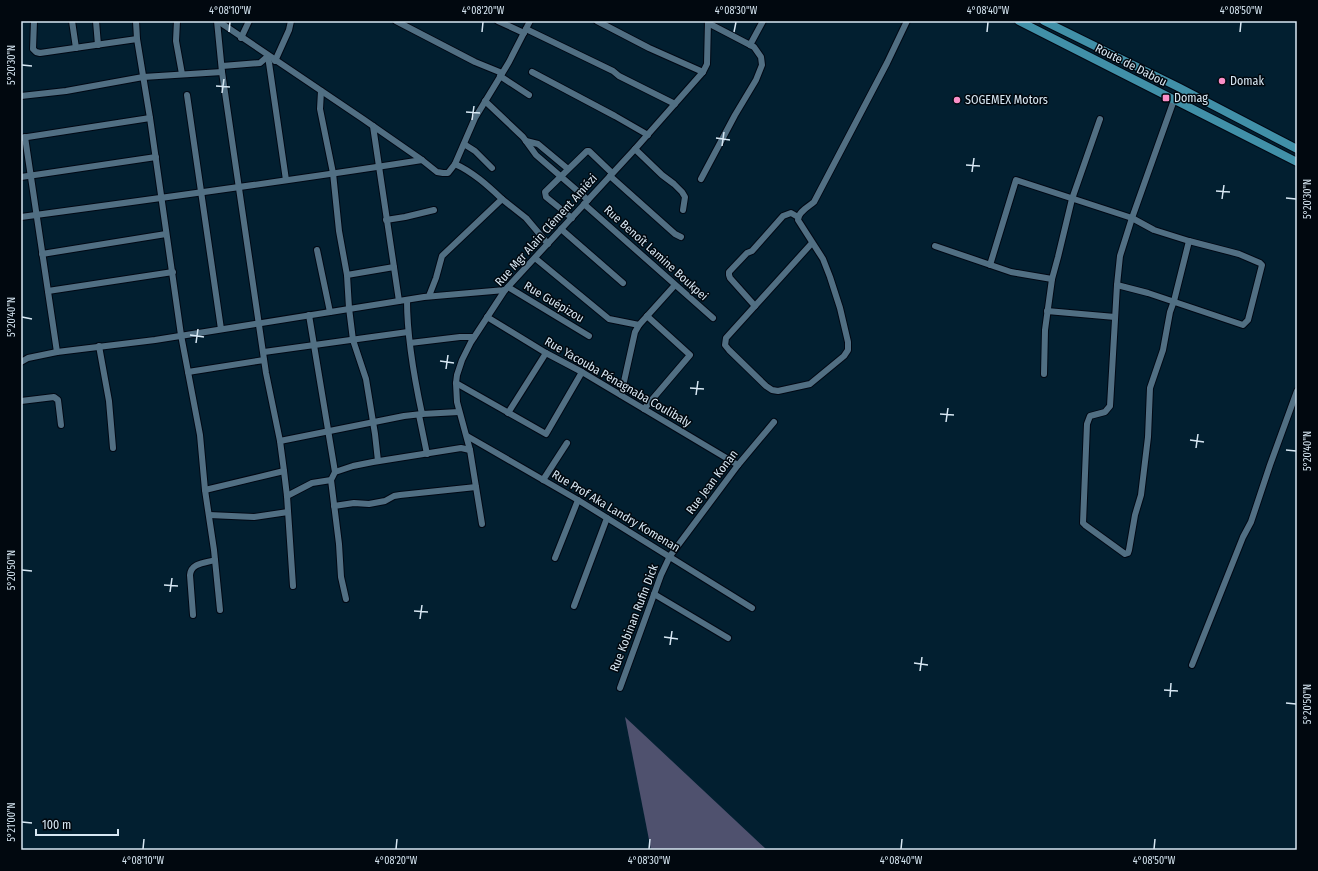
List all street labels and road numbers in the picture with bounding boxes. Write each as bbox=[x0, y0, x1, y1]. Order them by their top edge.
street label: Route de Dabou bbox=[1093, 41, 1169, 89]
street label: Rue Mgr Alain Clément Amiézi bbox=[492, 171, 600, 289]
street label: Rue Benoît Lamine Boukpei bbox=[601, 203, 711, 303]
street label: Rue Guépizou bbox=[522, 279, 586, 325]
street label: Rue Yacouba Pénagnaba Coulibaly bbox=[542, 334, 694, 430]
street label: Rue Jean Konan bbox=[683, 447, 741, 517]
street label: Rue Prof Aka Landry Komenan bbox=[549, 467, 683, 555]
street label: Rue Kobinan Rufin Dick bbox=[607, 562, 661, 674]

